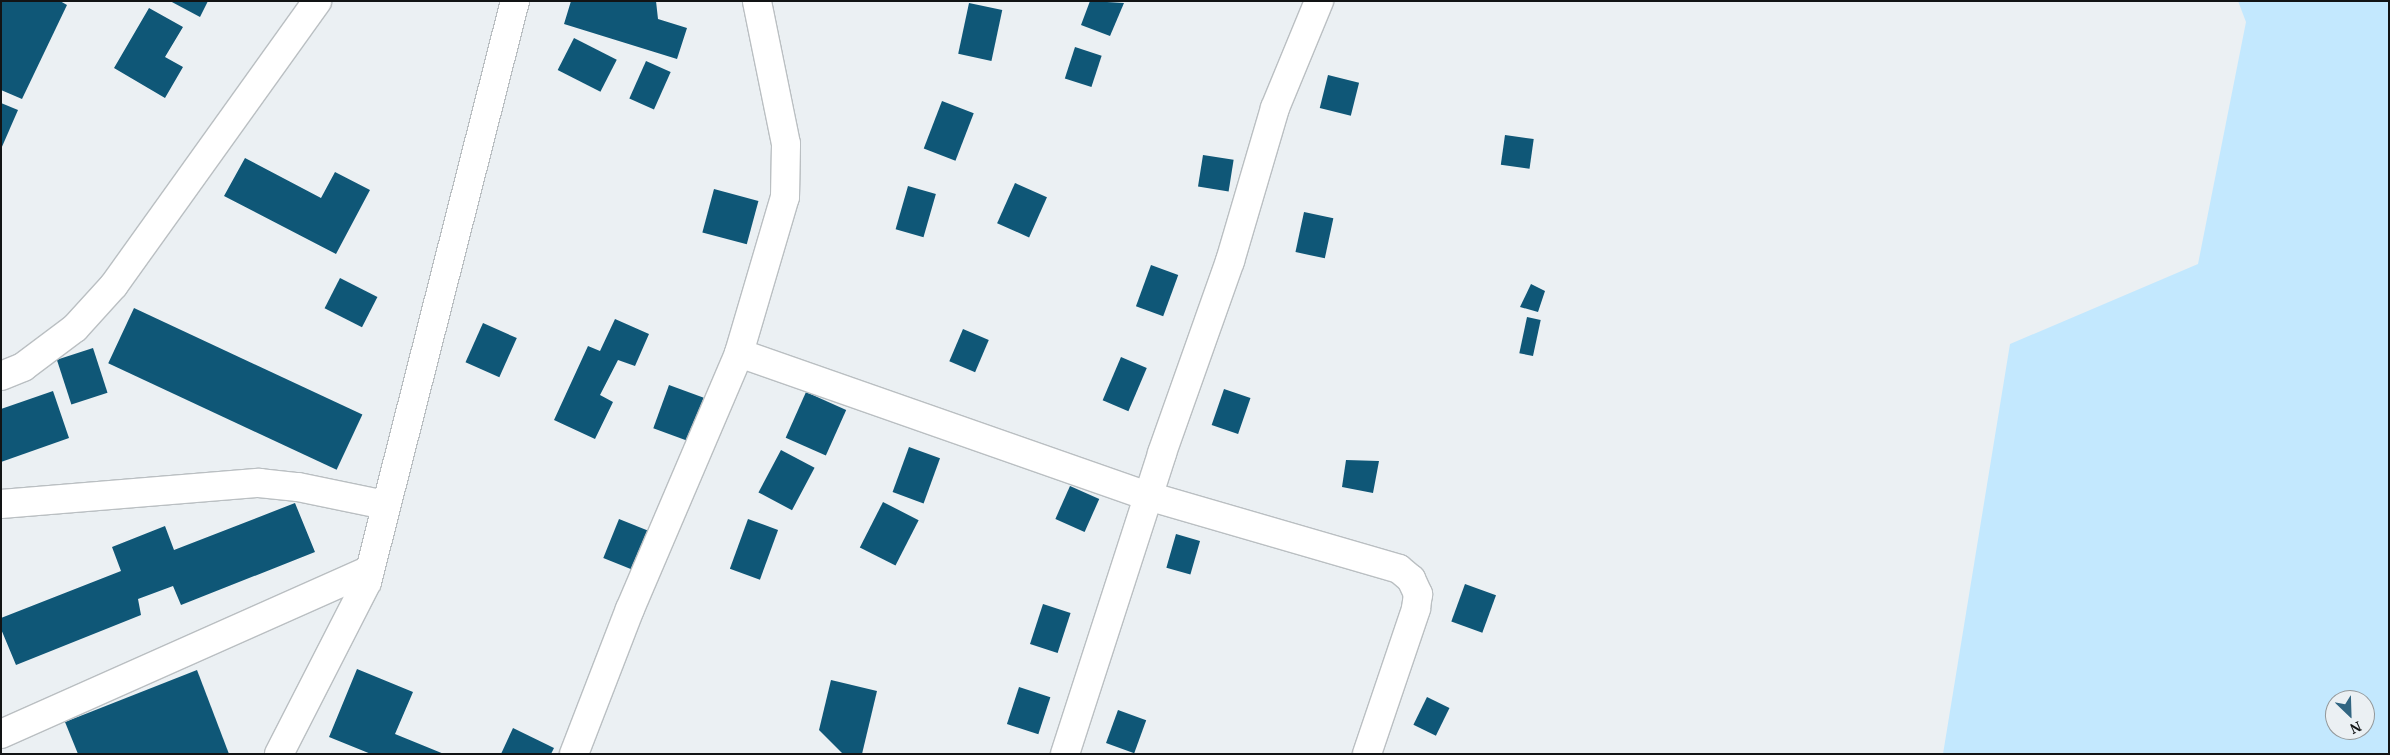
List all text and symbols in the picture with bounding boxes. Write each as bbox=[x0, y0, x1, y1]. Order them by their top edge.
north arrow bbox=[2325, 690, 2375, 740]
text: N bbox=[2347, 717, 2365, 739]

